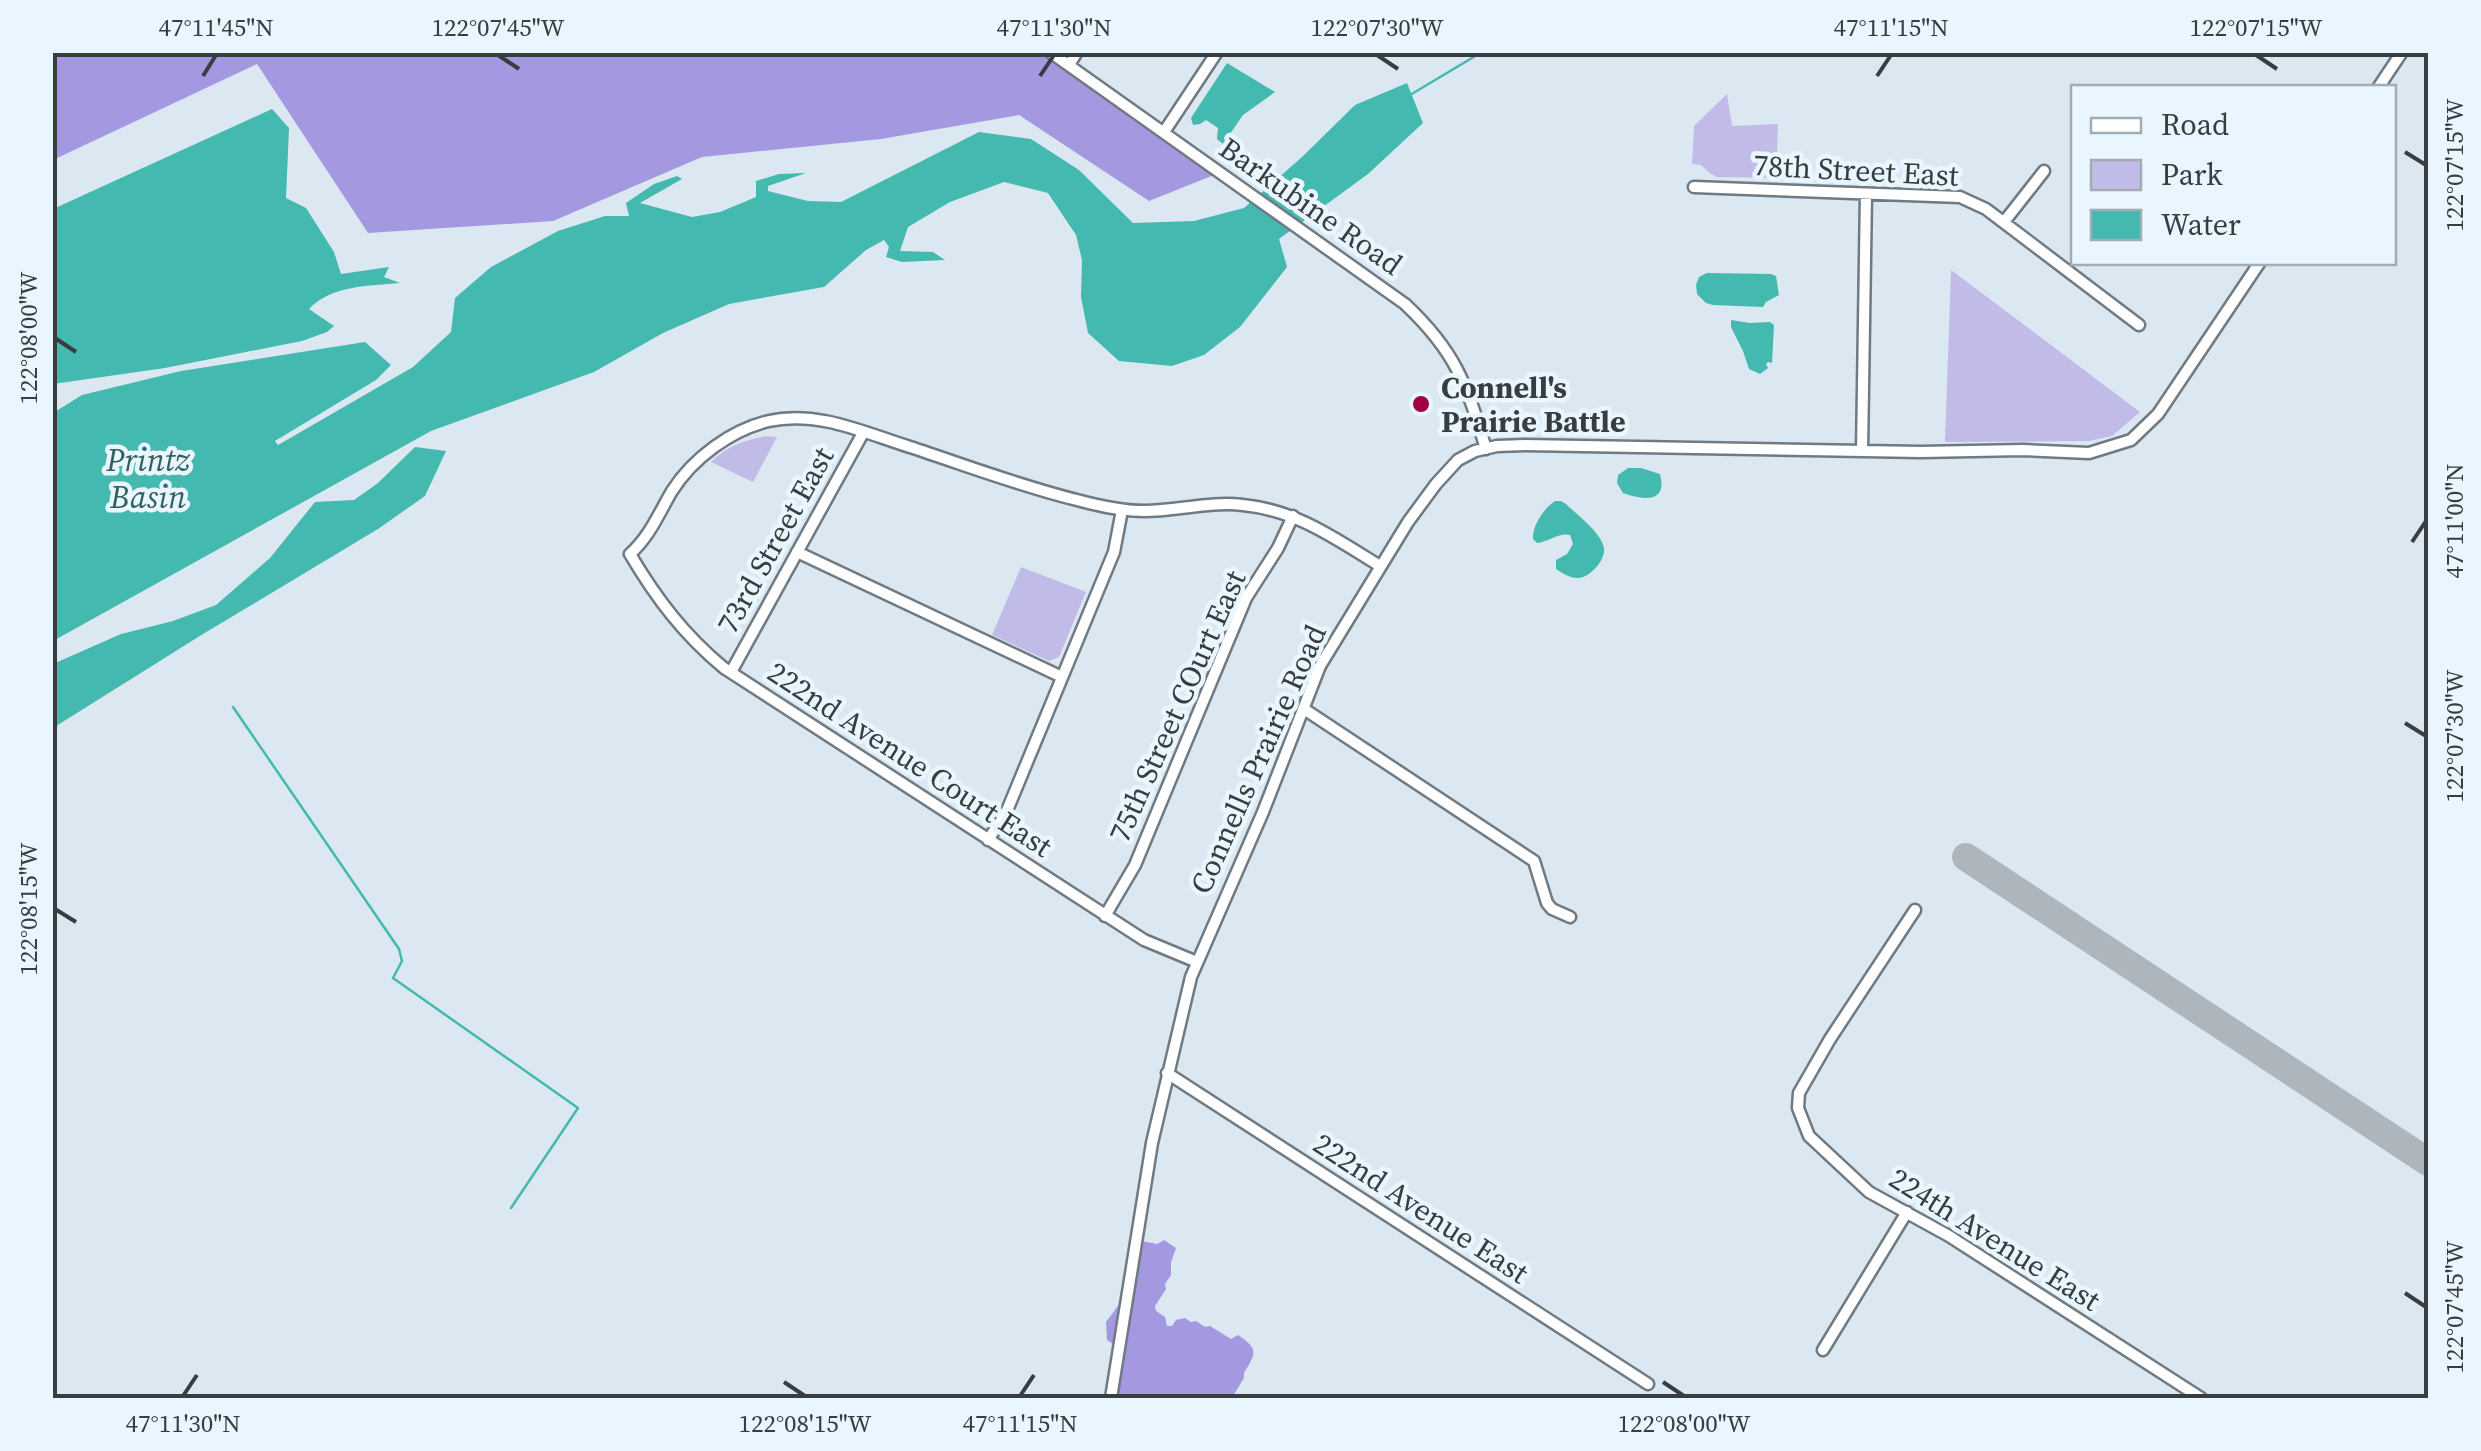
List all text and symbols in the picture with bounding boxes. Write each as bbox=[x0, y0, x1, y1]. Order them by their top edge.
text: 47°11'45"N bbox=[158, 10, 274, 44]
text: 122°07'45"W bbox=[431, 10, 565, 44]
text: 47°11'30"N bbox=[996, 10, 1112, 44]
text: 122°07'30"W bbox=[1310, 10, 1444, 44]
text: 47°11'15"N bbox=[1833, 10, 1949, 44]
text: 122°07'15"W bbox=[2189, 10, 2323, 44]
legend bbox=[2071, 85, 2396, 265]
text: 122°07'15"W bbox=[2437, 98, 2471, 232]
text: Road bbox=[2161, 104, 2229, 145]
street label: Barkubine Road bbox=[1211, 128, 1411, 284]
street label: 78th Street East bbox=[1752, 144, 1960, 196]
text: Park bbox=[2161, 154, 2223, 195]
text: Water bbox=[2161, 204, 2241, 245]
text: 122°08'00"W bbox=[11, 271, 45, 405]
place label: Connell's Prairie Battle bbox=[1441, 367, 1626, 442]
marker: Connell's Prairie Battle bbox=[1410, 393, 1432, 415]
water label: Printz Basin bbox=[105, 438, 191, 519]
street label: 73rd Street East bbox=[707, 439, 843, 640]
text: 47°11'00"N bbox=[2437, 463, 2471, 579]
street label: 75th Street COurt East bbox=[1099, 564, 1255, 848]
street label: Connells Prairie Road bbox=[1180, 618, 1336, 900]
street label: 222nd Avenue Court East bbox=[760, 652, 1060, 867]
text: 122°07'30"W bbox=[2437, 669, 2471, 803]
text: 122°08'15"W bbox=[11, 842, 45, 976]
street label: 222nd Avenue East bbox=[1306, 1123, 1537, 1293]
street label: 224th Avenue East bbox=[1882, 1158, 2108, 1320]
text: 122°07'45"W bbox=[2437, 1240, 2471, 1374]
text: 47°11'30"N bbox=[125, 1406, 241, 1440]
text: 122°08'15"W bbox=[738, 1406, 872, 1440]
text: 47°11'15"N bbox=[962, 1406, 1078, 1440]
text: 122°08'00"W bbox=[1617, 1406, 1751, 1440]

